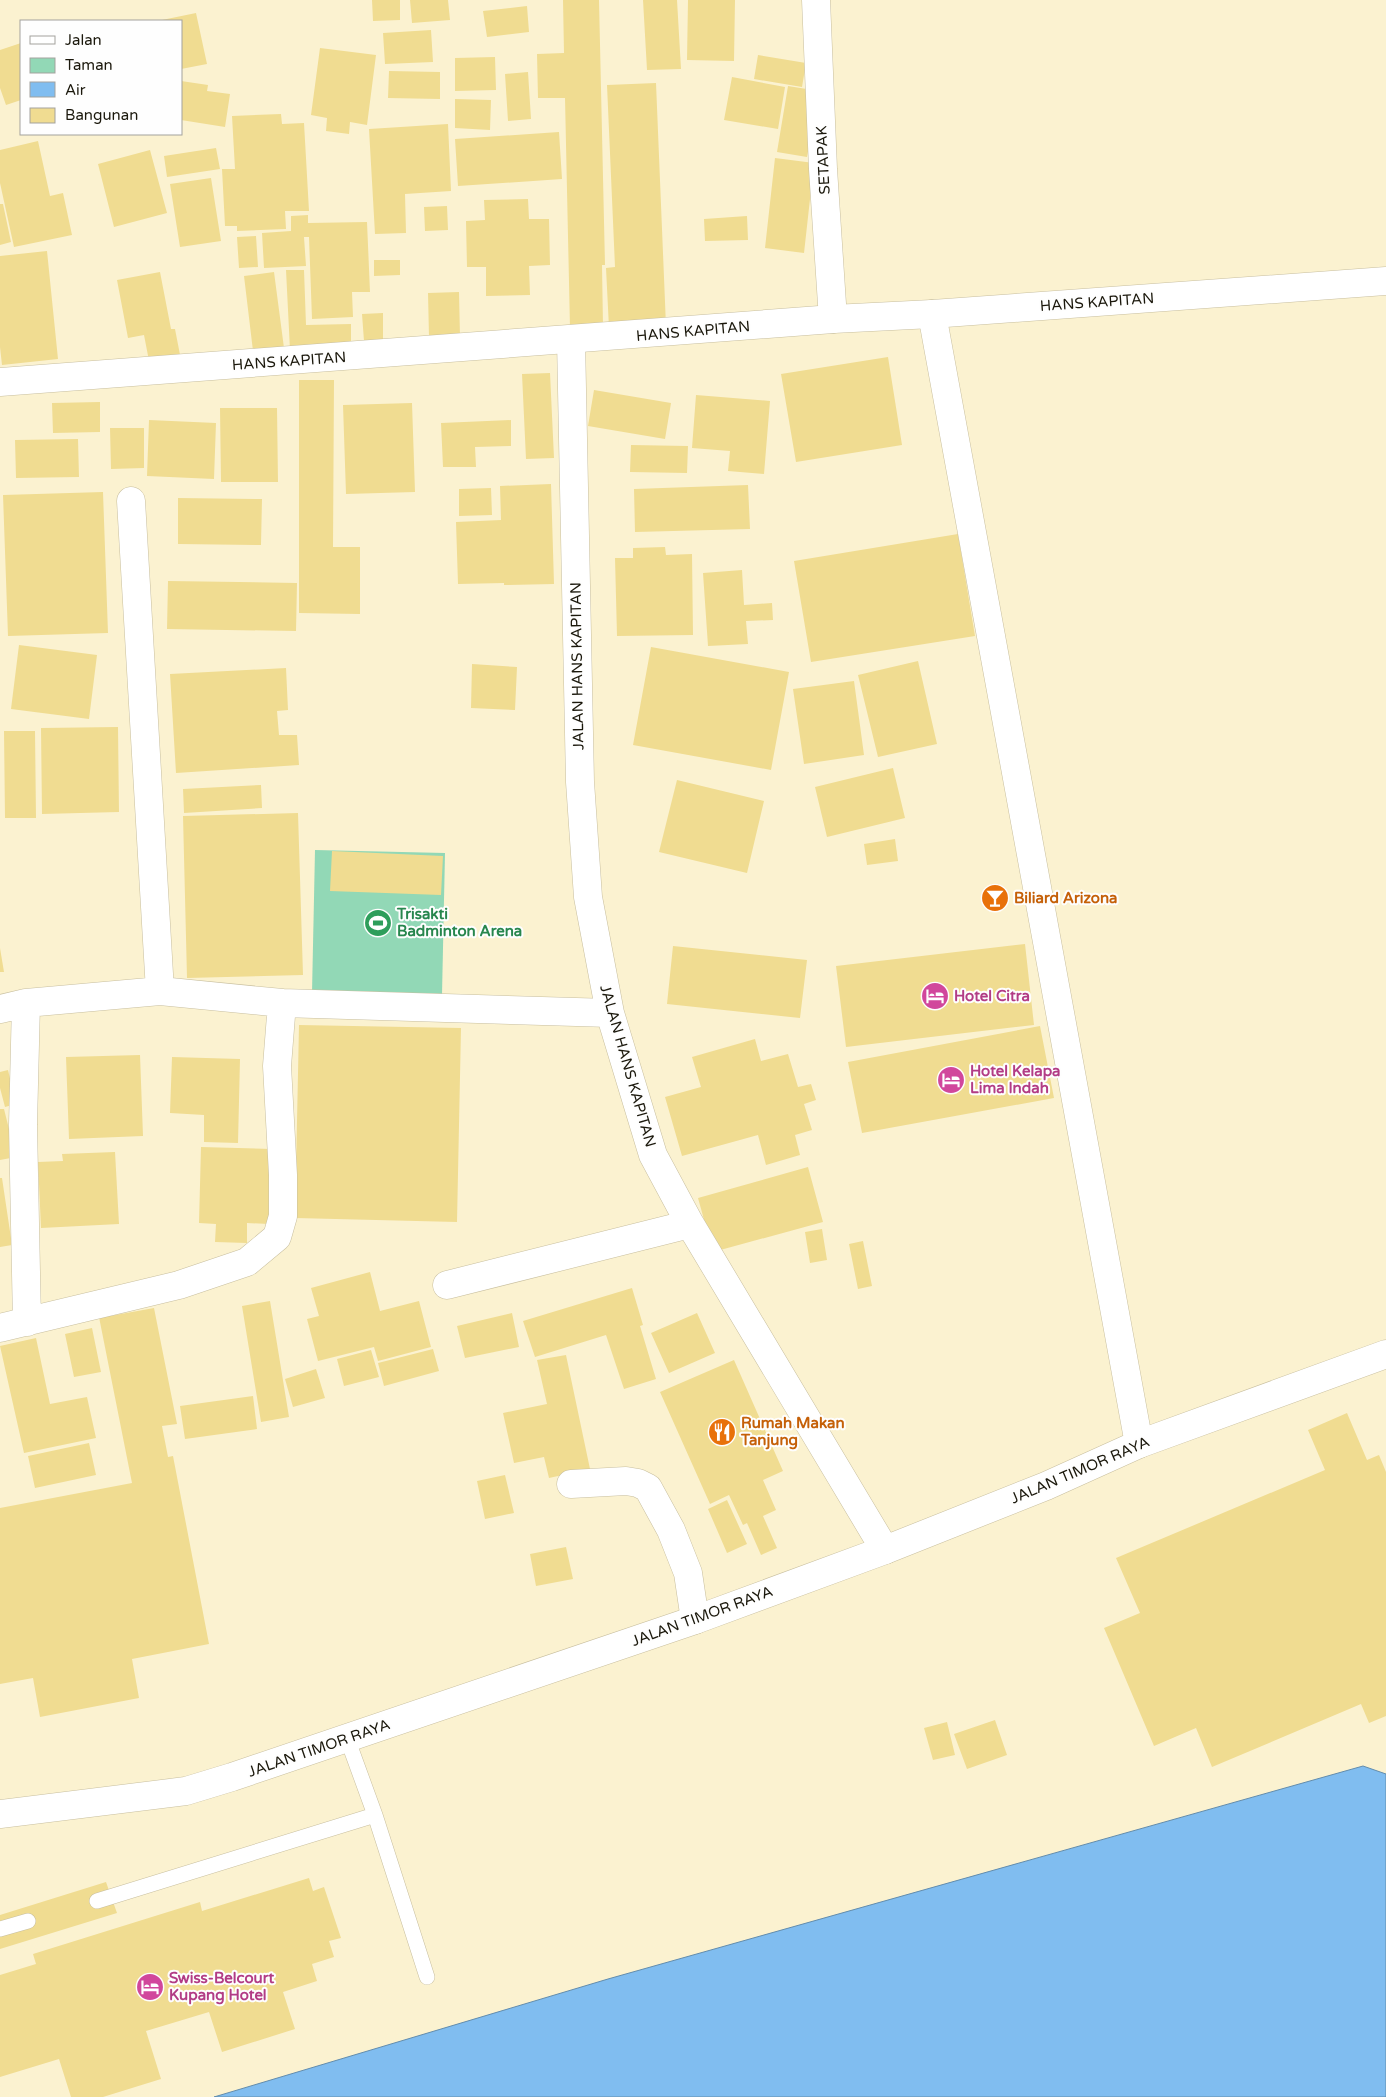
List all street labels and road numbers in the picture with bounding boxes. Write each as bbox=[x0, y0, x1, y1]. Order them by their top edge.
street label: SETAPAK bbox=[812, 125, 834, 195]
street label: HANS KAPITAN bbox=[1039, 289, 1155, 315]
street label: HANS KAPITAN bbox=[635, 317, 751, 345]
street label: HANS KAPITAN bbox=[231, 348, 347, 374]
street label: JALAN HANS KAPITAN bbox=[567, 582, 587, 750]
street label: JALAN HANS KAPITAN bbox=[596, 983, 660, 1149]
street label: JALAN TIMOR RAYA bbox=[1008, 1433, 1152, 1507]
street label: JALAN TIMOR RAYA bbox=[629, 1582, 775, 1650]
street label: JALAN TIMOR RAYA bbox=[246, 1715, 392, 1781]

